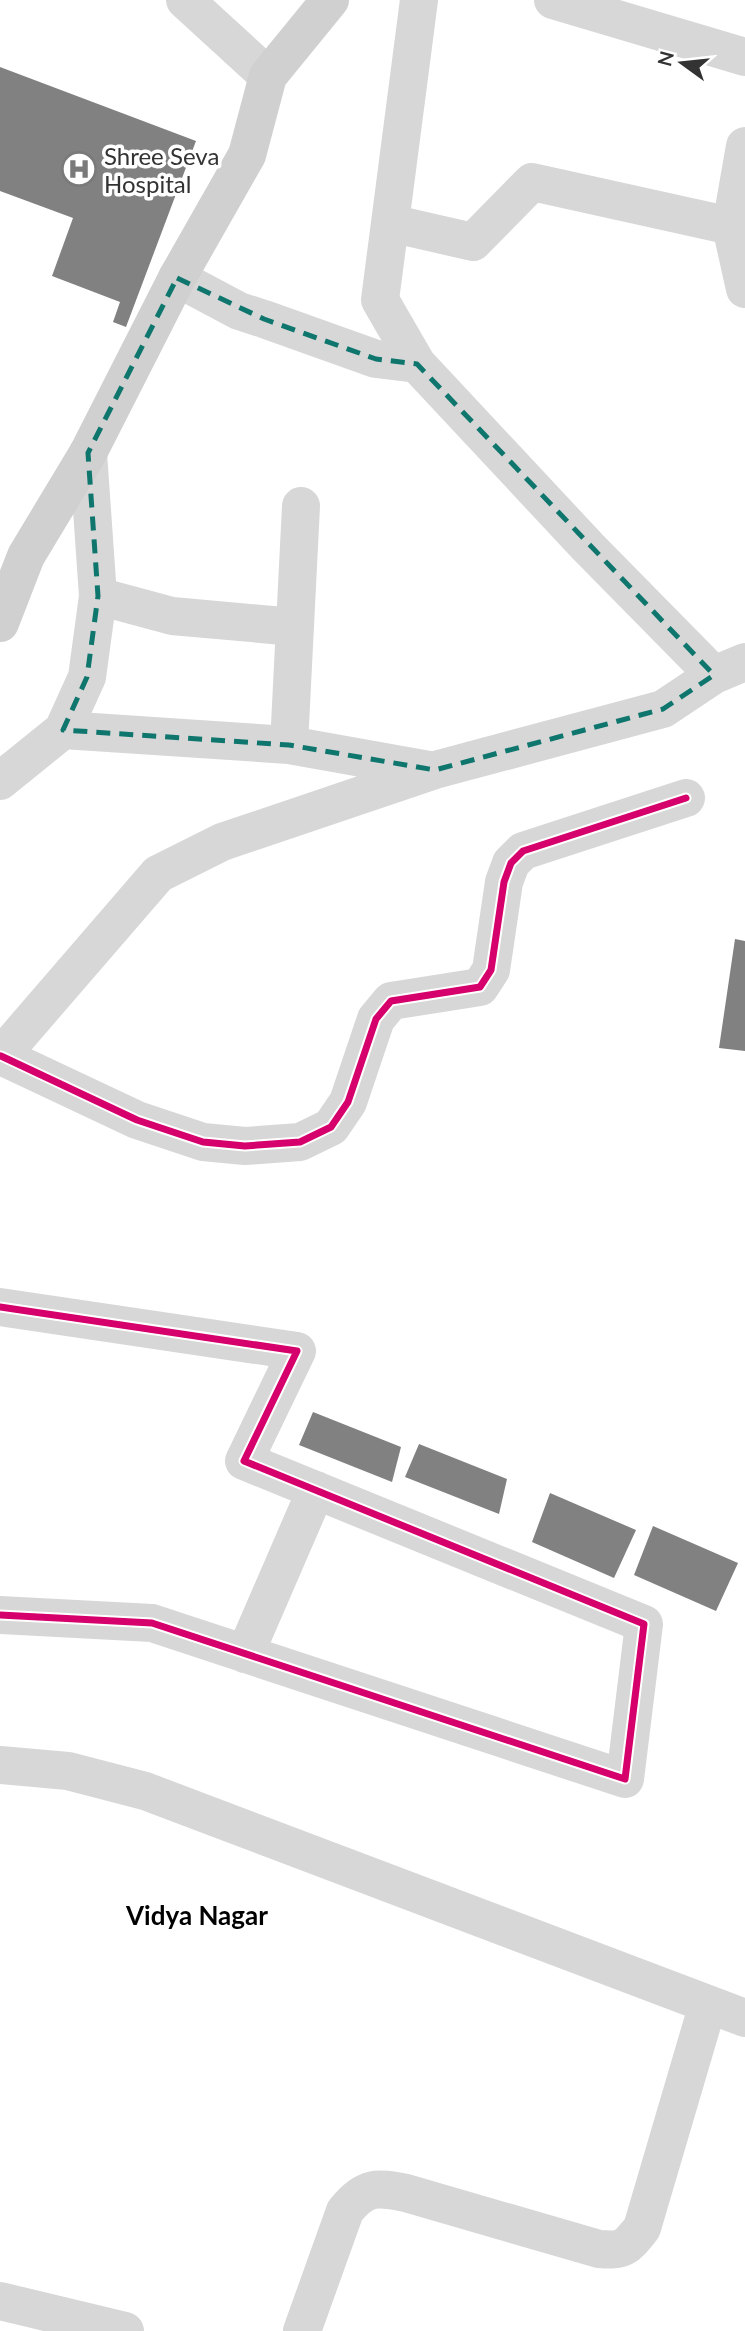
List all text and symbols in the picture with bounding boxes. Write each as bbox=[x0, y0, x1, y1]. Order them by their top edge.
north arrow bbox=[647, 28, 717, 98]
text: N bbox=[652, 48, 678, 69]
place label: Shree Seva Hospital bbox=[104, 141, 219, 198]
hospital icon: Shree Seva Hospital bbox=[60, 150, 98, 188]
district label: Vidya Nagar bbox=[125, 1899, 268, 1931]

